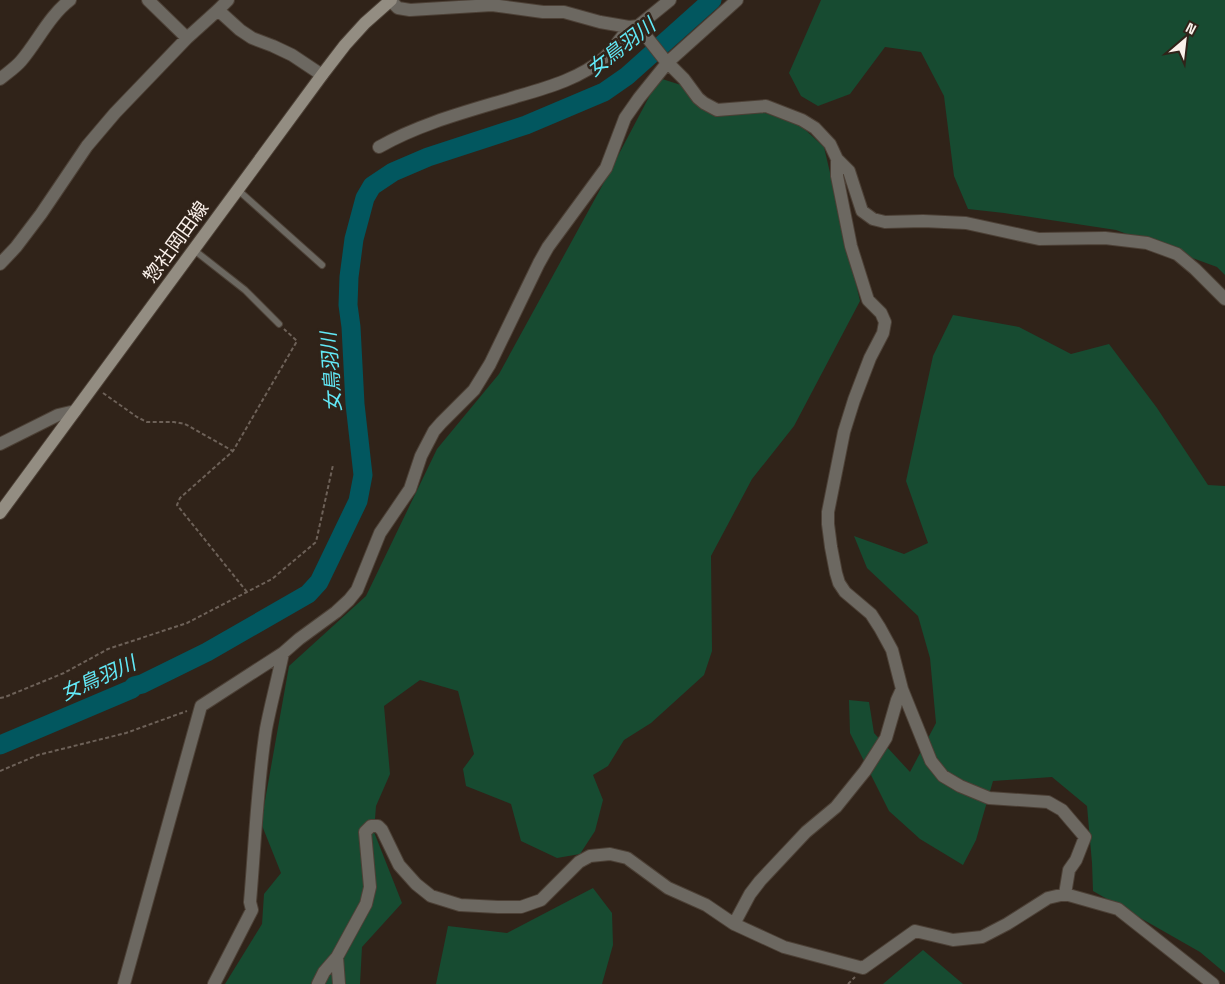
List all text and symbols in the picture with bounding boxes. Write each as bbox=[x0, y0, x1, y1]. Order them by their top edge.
water label: 女鳥羽川 bbox=[581, 11, 662, 82]
north arrow bbox=[1160, 15, 1210, 65]
text: N bbox=[1183, 18, 1199, 39]
street label: 惣社岡田線 bbox=[138, 196, 214, 288]
water label: 女鳥羽川 bbox=[315, 329, 347, 413]
water label: 女鳥羽川 bbox=[56, 649, 142, 706]

